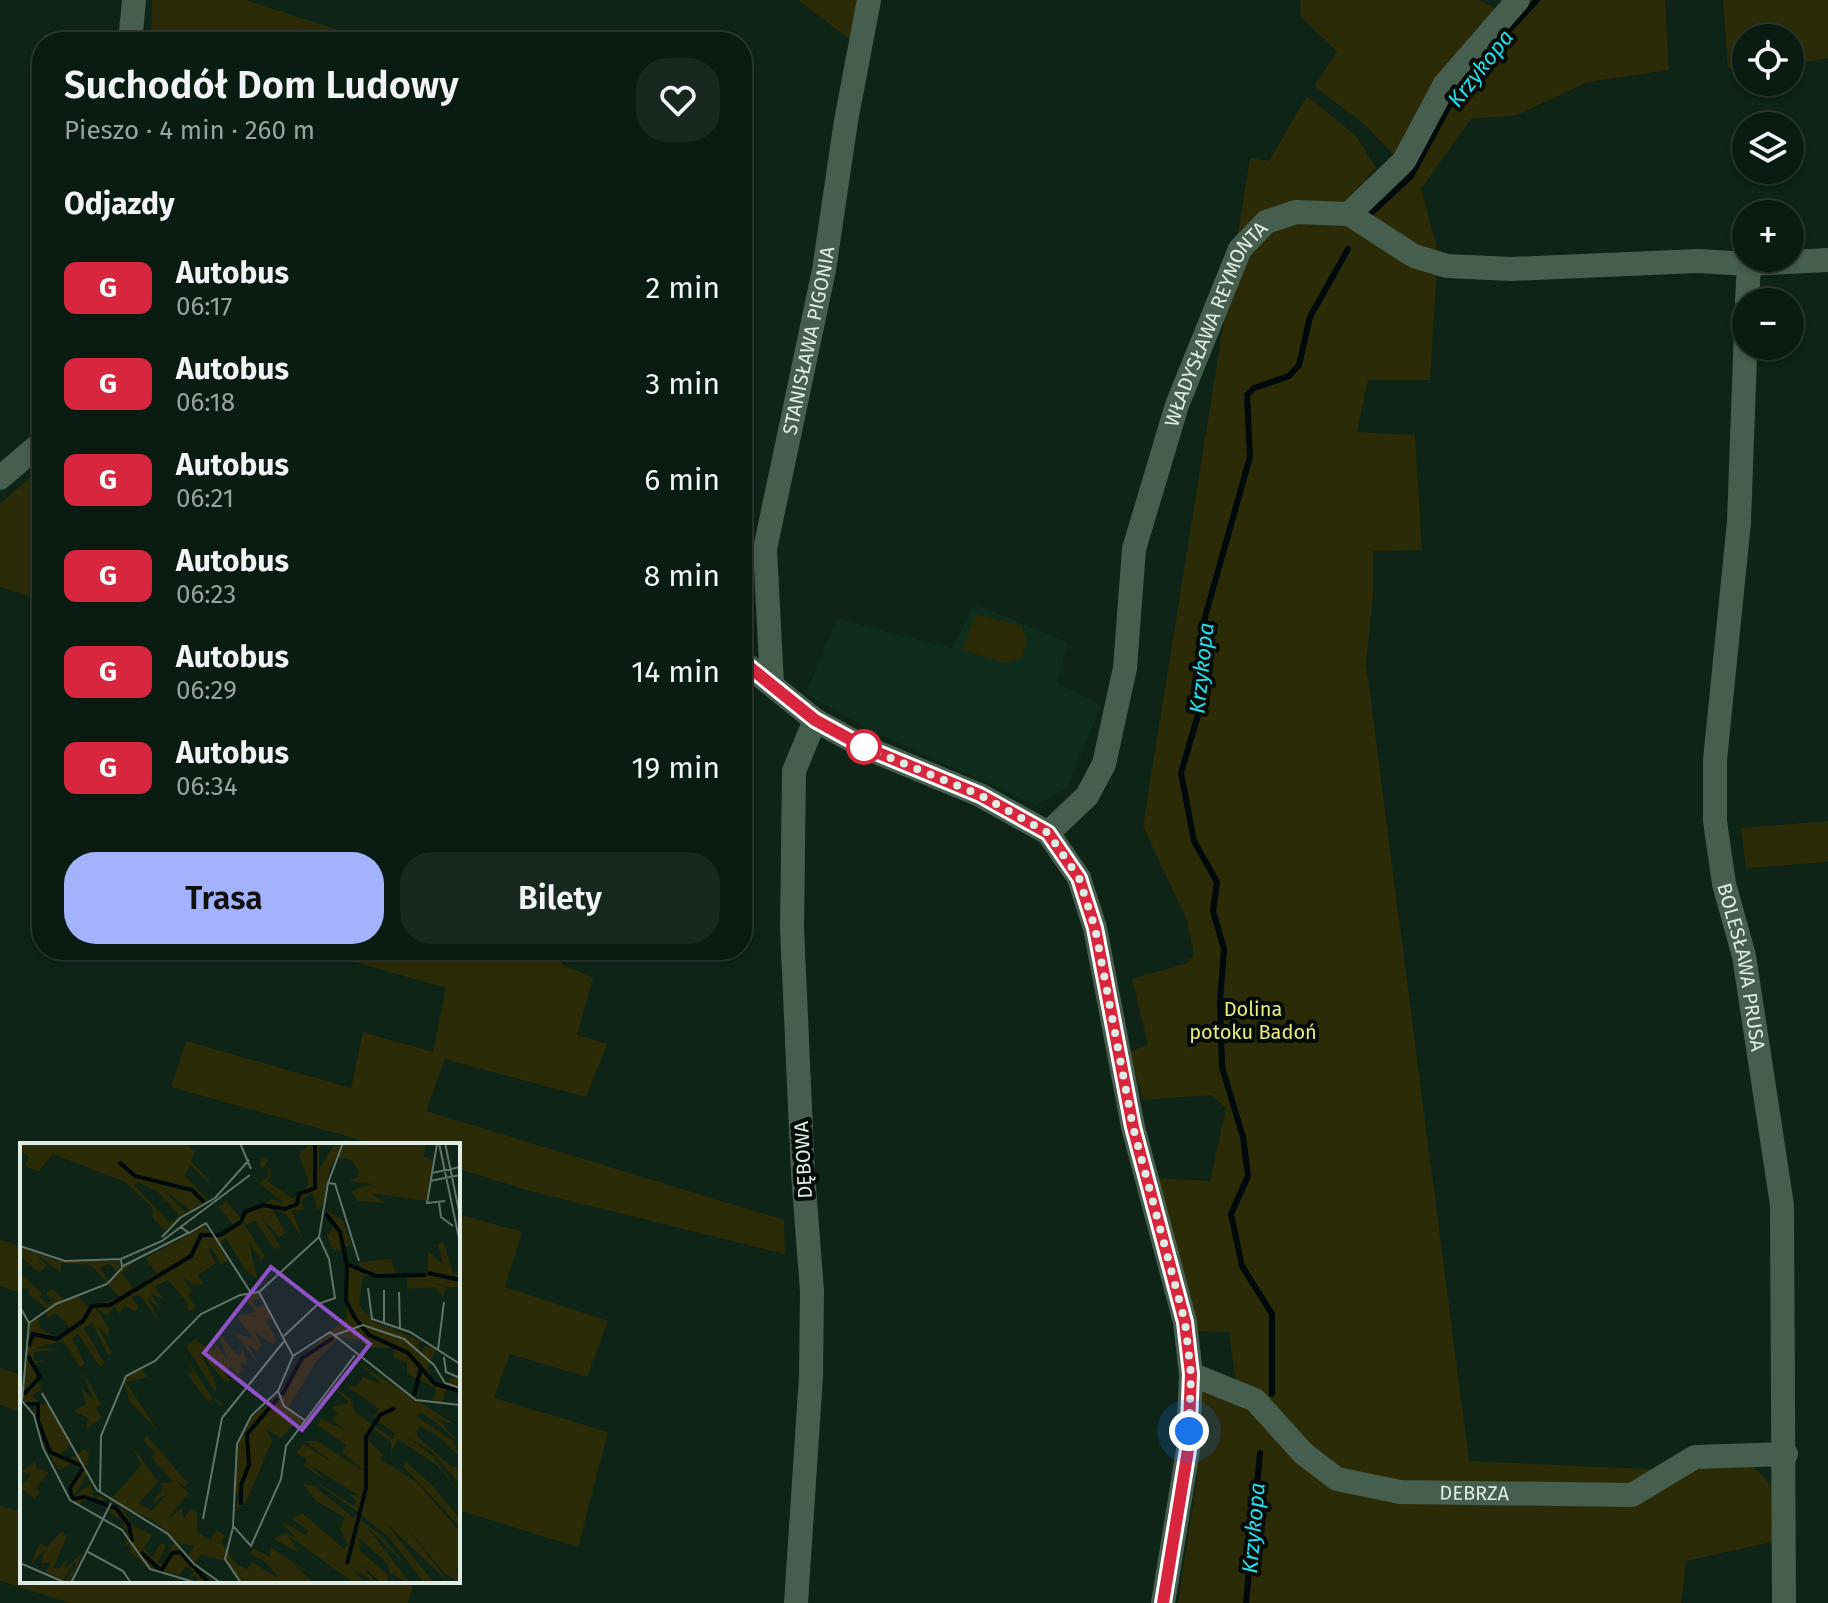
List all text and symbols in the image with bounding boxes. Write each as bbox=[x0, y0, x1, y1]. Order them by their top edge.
water label: Krzykopa bbox=[1442, 24, 1519, 113]
map controls bbox=[1732, 24, 1804, 360]
button: locate bbox=[1732, 24, 1804, 96]
button: heart bbox=[636, 58, 720, 142]
text: Suchodół Dom Ludowy bbox=[64, 62, 459, 108]
button: layers bbox=[1732, 112, 1804, 184]
text: Pieszo · 4 min · 260 m bbox=[64, 115, 315, 146]
text: Odjazdy bbox=[64, 186, 175, 222]
button: + bbox=[1732, 200, 1804, 272]
street label: WŁADYSŁAWA REYMONTA bbox=[1159, 216, 1273, 430]
street label: STANISŁAWA PIGONIA bbox=[777, 244, 839, 437]
text: Autobus bbox=[176, 255, 289, 291]
text: 2 min bbox=[645, 270, 720, 306]
text: G bbox=[99, 271, 117, 304]
button: − bbox=[1732, 288, 1804, 360]
text: 06:17 bbox=[176, 291, 232, 322]
text: Autobus bbox=[176, 351, 289, 387]
text: 3 min bbox=[645, 366, 720, 402]
text: G bbox=[99, 367, 117, 400]
text: 06:18 bbox=[176, 387, 235, 418]
text: Autobus bbox=[176, 447, 289, 483]
text: 6 min bbox=[644, 462, 720, 498]
text: G bbox=[99, 463, 117, 496]
text: 06:21 bbox=[176, 483, 234, 514]
text: Autobus bbox=[176, 543, 289, 579]
text: 8 min bbox=[644, 558, 720, 594]
text: G bbox=[99, 559, 117, 592]
text: 06:23 bbox=[176, 579, 236, 610]
water label: Krzykopa bbox=[1183, 621, 1220, 715]
text: Autobus bbox=[176, 639, 289, 675]
text: 14 min bbox=[631, 654, 720, 690]
text: G bbox=[99, 655, 117, 688]
text: 06:29 bbox=[176, 675, 237, 706]
unlabelled marker bbox=[847, 730, 881, 764]
text: Autobus bbox=[176, 735, 289, 771]
text: 19 min bbox=[632, 750, 720, 786]
text: G bbox=[99, 751, 117, 784]
text: 06:34 bbox=[176, 771, 238, 802]
button: Trasa bbox=[64, 852, 384, 944]
button: Bilety bbox=[400, 852, 720, 944]
street label: BOLESŁAWA PRUSA bbox=[1712, 880, 1770, 1053]
park label: Dolina potoku Badoń bbox=[1189, 997, 1317, 1044]
street label: DĘBOWA bbox=[789, 1120, 817, 1199]
inset map bbox=[20, 1143, 460, 1583]
your location bbox=[1169, 1411, 1209, 1451]
water label: Krzykopa bbox=[1236, 1481, 1271, 1575]
street label: DEBRZA bbox=[1439, 1481, 1510, 1505]

